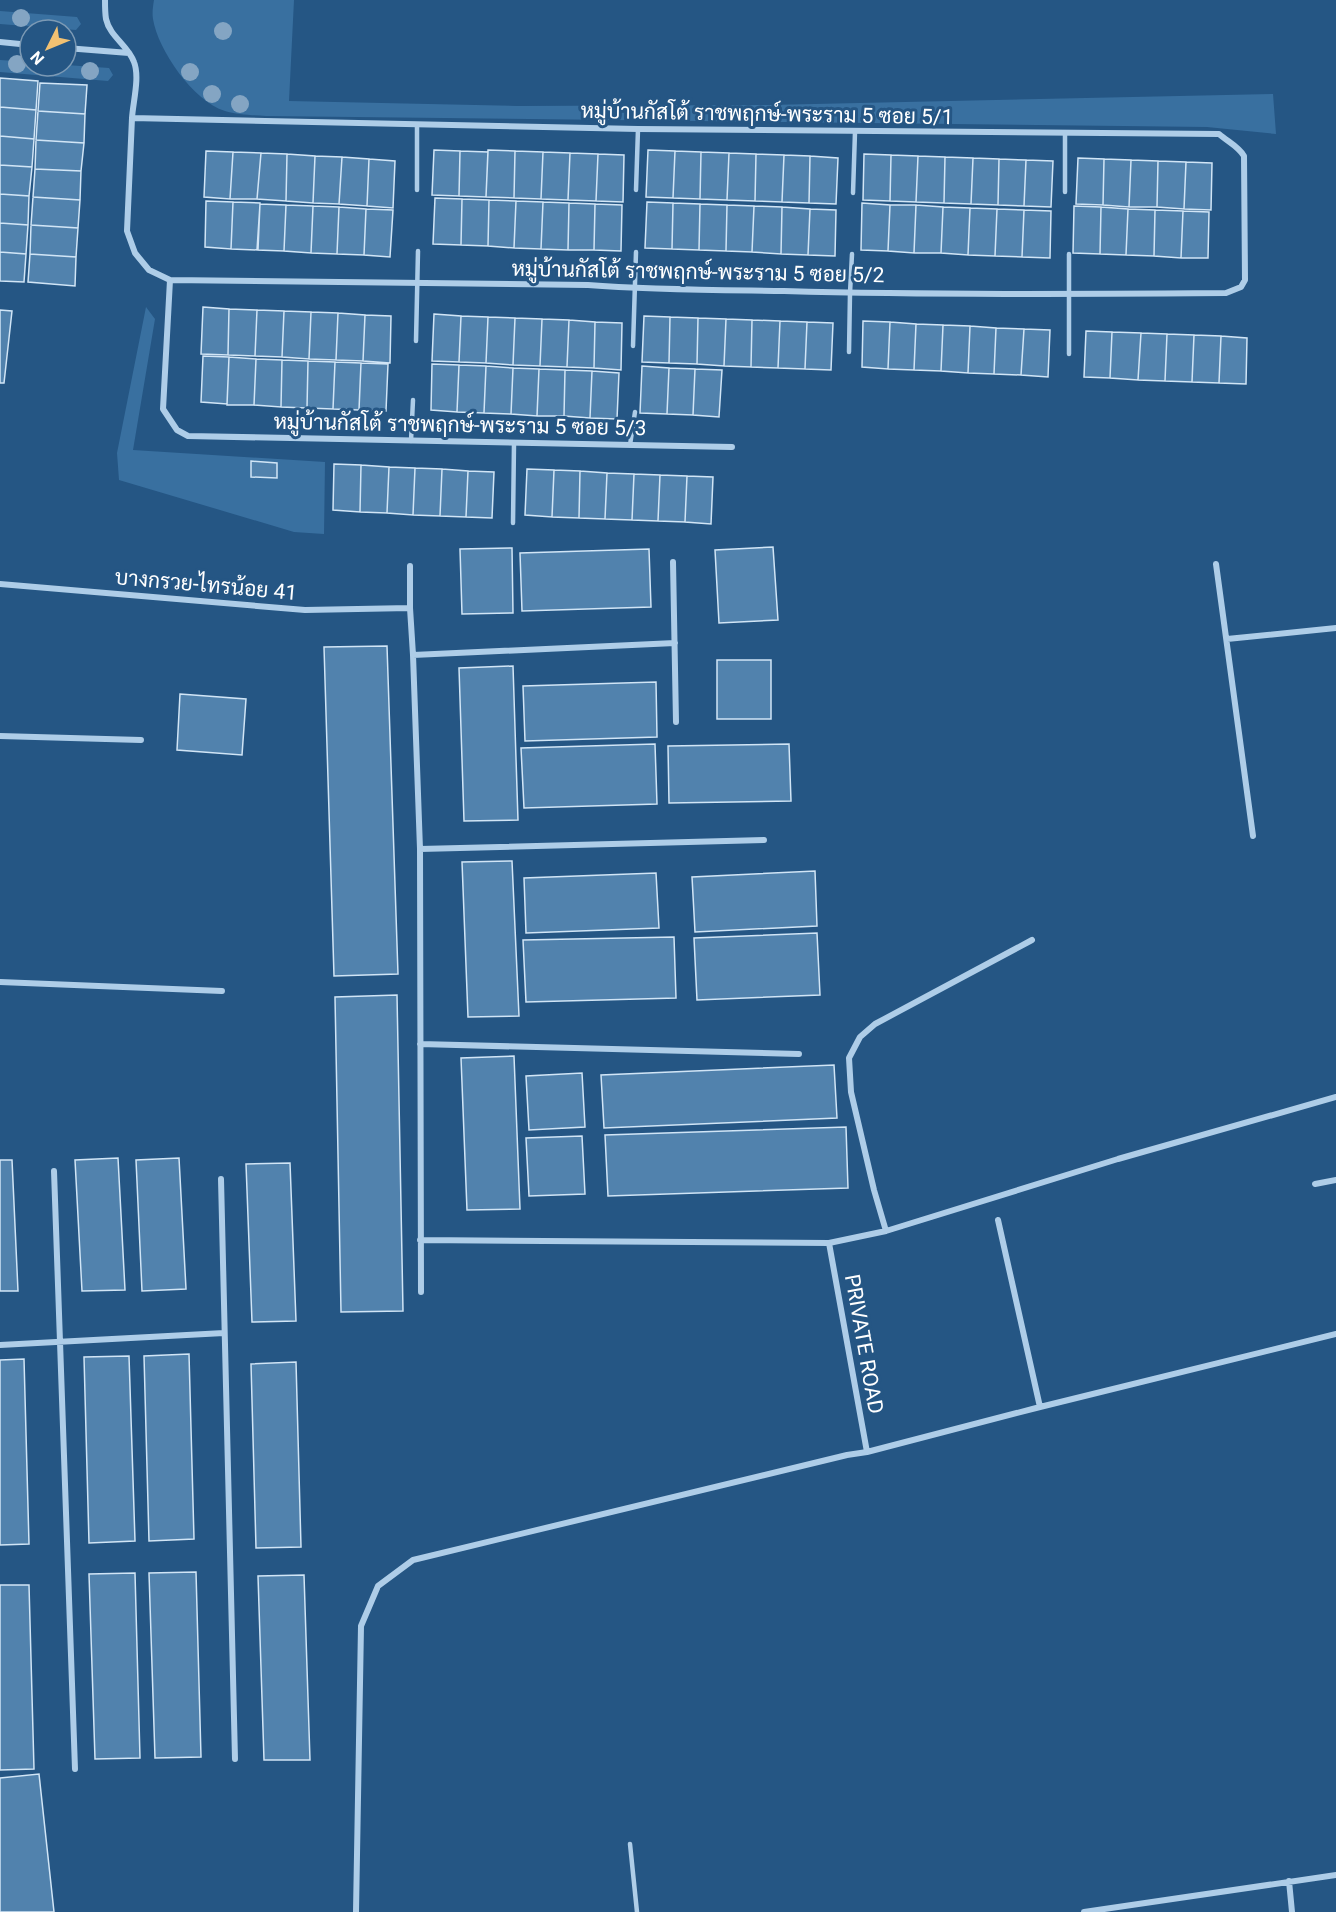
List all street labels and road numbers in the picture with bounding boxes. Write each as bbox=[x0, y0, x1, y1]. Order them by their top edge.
street label: หมู่บ้านกัสโต้ ราชพฤกษ์-พระราม 5 ซอย 5/1 bbox=[580, 97, 954, 132]
street label: หมู่บ้านกัสโต้ ราชพฤกษ์-พระราม 5 ซอย 5/2 bbox=[511, 255, 885, 290]
street label: หมู่บ้านกัสโต้ ราชพฤกษ์-พระราม 5 ซอย 5/3 bbox=[273, 408, 647, 443]
street label: บางกรวย-ไทรน้อย 41 bbox=[114, 564, 298, 605]
street label: PRIVATE ROAD bbox=[840, 1272, 888, 1416]

